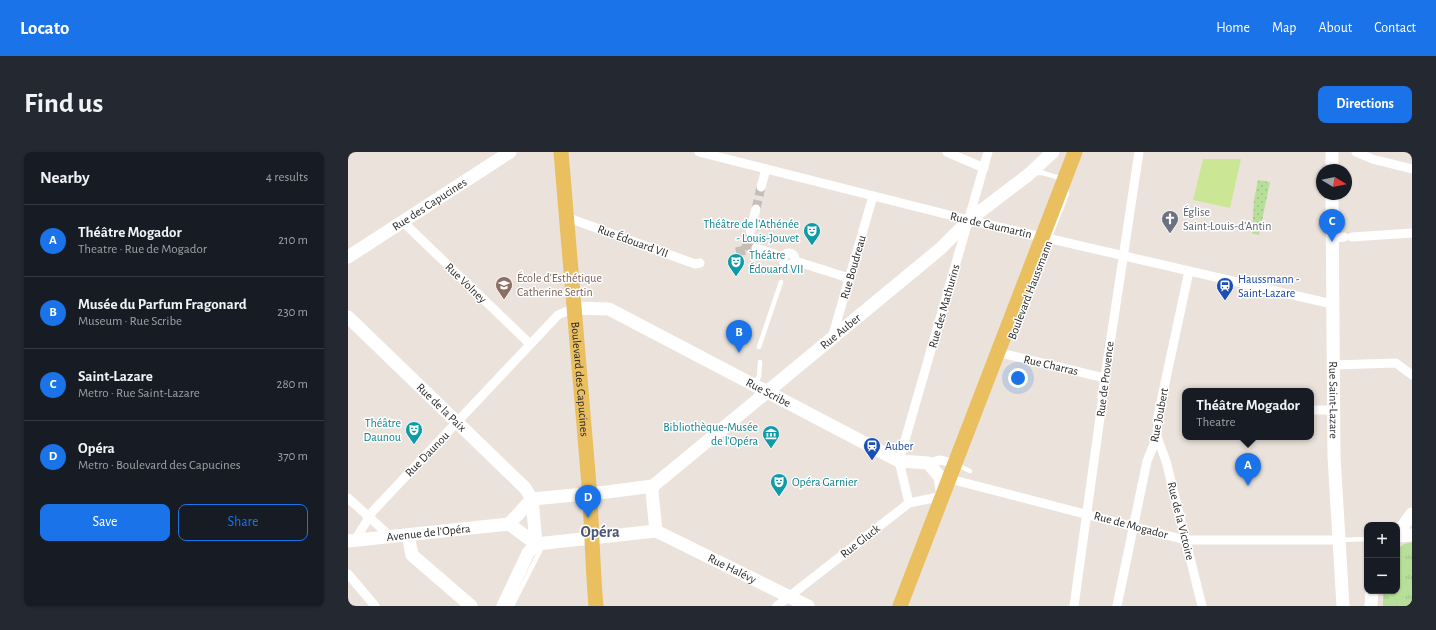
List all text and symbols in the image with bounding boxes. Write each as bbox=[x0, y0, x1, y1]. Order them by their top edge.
text: Locato bbox=[20, 19, 69, 38]
text: Home bbox=[1216, 21, 1250, 35]
text: Map bbox=[1272, 21, 1296, 35]
text: About bbox=[1318, 21, 1352, 35]
text: Contact bbox=[1374, 21, 1416, 35]
button: Directions bbox=[1318, 86, 1412, 123]
text: Find us bbox=[24, 90, 103, 118]
north arrow bbox=[1316, 164, 1352, 200]
text: Nearby bbox=[40, 169, 90, 186]
text: 4 results bbox=[266, 171, 308, 184]
street label: Rue des Capucines bbox=[390, 176, 469, 233]
place label: Église Saint-Louis-d'Antin bbox=[1183, 205, 1271, 232]
church icon: Église Saint-Louis-d'Antin bbox=[1160, 209, 1180, 234]
pin: C bbox=[1319, 209, 1345, 242]
street label: Rue de Caumartin bbox=[949, 210, 1033, 240]
place label: Théâtre de l'Athénée - Louis-Jouvet bbox=[703, 218, 799, 244]
theatre icon: Théâtre de l'Athénée - Louis-Jouvet bbox=[802, 221, 822, 246]
street label: Rue Édouard VII bbox=[596, 222, 670, 259]
text: Théâtre Mogador bbox=[78, 225, 182, 240]
text: A bbox=[49, 234, 57, 247]
text: 210 m bbox=[278, 234, 308, 247]
street label: Rue Boudreau bbox=[838, 234, 868, 300]
street label: Boulevard Haussmann bbox=[1006, 239, 1054, 341]
text: Theatre · Rue de Mogador bbox=[78, 243, 207, 256]
place label: Théâtre Édouard VII bbox=[749, 249, 803, 275]
theatre icon: Théâtre Édouard VII bbox=[726, 252, 746, 277]
street label: Rue Volney bbox=[442, 261, 489, 306]
street label: Rue des Mathurins bbox=[926, 263, 962, 349]
place label: École d'Esthétique Catherine Sertin bbox=[517, 271, 602, 298]
place label: Haussmann - Saint-Lazare bbox=[1238, 273, 1300, 299]
school or university icon: École d'Esthétique Catherine Sertin bbox=[494, 275, 514, 300]
station icon: Haussmann - Saint-Lazare bbox=[1215, 276, 1235, 301]
text: Musée du Parfum Fragonard bbox=[78, 297, 247, 312]
text: B bbox=[49, 306, 57, 319]
text: 230 m bbox=[277, 306, 308, 319]
street label: Rue Auber bbox=[818, 311, 863, 351]
text: Museum · Rue Scribe bbox=[78, 315, 182, 328]
pin: B bbox=[726, 320, 752, 353]
street label: Boulevard des Capucines bbox=[569, 321, 591, 437]
street label: Rue de Provence bbox=[1094, 340, 1116, 418]
street label: Rue Charras bbox=[1023, 353, 1079, 377]
street label: Rue Saint-Lazare bbox=[1327, 361, 1340, 439]
your location bbox=[1008, 368, 1028, 388]
text: Saint-Lazare bbox=[78, 369, 153, 384]
street label: Rue Scribe bbox=[744, 376, 793, 409]
text: C bbox=[50, 378, 56, 391]
text: 280 m bbox=[277, 378, 308, 391]
street label: Rue de la Paix bbox=[414, 381, 469, 434]
text: Metro · Rue Saint-Lazare bbox=[78, 387, 200, 400]
street label: Rue Joubert bbox=[1148, 387, 1170, 443]
popup bbox=[1182, 388, 1314, 440]
text: Théâtre Mogador bbox=[1196, 398, 1300, 413]
text: Theatre bbox=[1196, 416, 1236, 429]
place label: Théâtre Daunou bbox=[363, 417, 401, 443]
theatre icon: Théâtre Daunou bbox=[404, 420, 424, 445]
place label: Bibliothèque-Musée de l'Opéra bbox=[663, 421, 758, 447]
museum icon: Bibliothèque-Musée de l'Opéra bbox=[761, 424, 781, 449]
street label: Rue Daunou bbox=[403, 429, 451, 479]
station icon: Auber bbox=[862, 436, 882, 461]
place label: Auber bbox=[885, 440, 914, 452]
text: Opéra bbox=[78, 441, 115, 456]
text: D bbox=[49, 450, 57, 463]
text: 370 m bbox=[278, 450, 308, 463]
pin: A bbox=[1235, 453, 1261, 486]
text: Metro · Boulevard des Capucines bbox=[78, 459, 241, 472]
theatre icon: Opéra Garnier bbox=[769, 472, 789, 497]
place label: Opéra Garnier bbox=[792, 476, 858, 488]
street label: Rue de la Victoire bbox=[1165, 481, 1197, 561]
pin: D bbox=[575, 485, 601, 518]
button: Save bbox=[40, 504, 170, 541]
button: Share bbox=[178, 504, 308, 541]
street label: Rue de Mogador bbox=[1093, 509, 1169, 541]
street label: Avenue de l'Opéra bbox=[386, 522, 471, 543]
street label: Rue Gluck bbox=[838, 522, 882, 560]
map controls bbox=[1364, 522, 1400, 594]
button: + bbox=[1364, 522, 1400, 558]
district label: Opéra bbox=[580, 524, 620, 540]
street label: Rue Halévy bbox=[706, 552, 758, 586]
button: − bbox=[1364, 558, 1400, 594]

